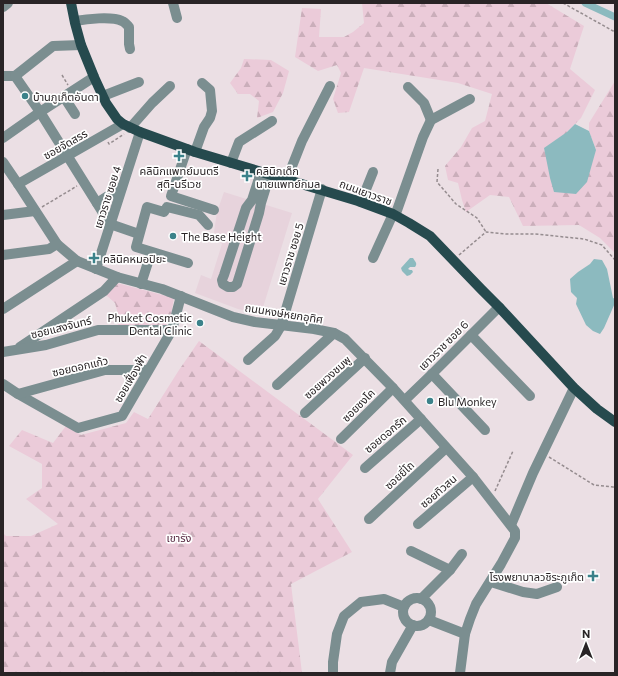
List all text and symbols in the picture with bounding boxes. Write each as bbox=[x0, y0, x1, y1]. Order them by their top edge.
place label: บ้านภูเก็ตอันดา bbox=[33, 90, 99, 104]
marker: บ้านภูเก็ตอันดา bbox=[20, 91, 30, 101]
street label: ซอยจัดสรร bbox=[41, 126, 89, 162]
marker: คลินิกแพทย์มนตรี สุติ-นรีเวช bbox=[173, 150, 185, 162]
street label: เยาวราช ซอย 4 bbox=[91, 164, 123, 230]
place label: คลินิกแพทย์มนตรี สุติ-นรีเวช bbox=[139, 164, 219, 191]
place label: คลินิกเด็ก นายแพทย์กมล bbox=[256, 164, 320, 190]
marker: คลินิกเด็ก นายแพทย์กมล bbox=[241, 170, 253, 182]
street label: ถนนเยาวราช bbox=[338, 176, 394, 208]
street label: เยาวราช ซอย 5 bbox=[274, 221, 306, 287]
place label: The Base Height bbox=[181, 230, 262, 243]
marker: The Base Height bbox=[168, 231, 178, 241]
marker: คลินิคหมอปิยะ bbox=[88, 252, 100, 264]
place label: คลินิคหมอปิยะ bbox=[103, 252, 166, 265]
street label: ถนนหงษ์หยกอุทิศ bbox=[244, 300, 324, 327]
place label: Phuket Cosmetic Dental Clinic bbox=[107, 311, 192, 337]
street label: ซอยแสงจันทร์ bbox=[29, 313, 93, 341]
street label: เยาวราช ซอย 6 bbox=[415, 317, 471, 373]
marker: Phuket Cosmetic Dental Clinic bbox=[195, 318, 205, 328]
street label: ซอยเฟื่องฟ้า bbox=[110, 351, 149, 405]
street label: ซอยพวงชมพู bbox=[301, 352, 354, 402]
street label: ซอยดอกแก้ว bbox=[51, 353, 109, 379]
street label: ซอยชงโค bbox=[339, 386, 377, 424]
place label: Blu Monkey bbox=[438, 395, 497, 408]
marker: Blu Monkey bbox=[425, 396, 435, 406]
street label: ซอยดอกรัก bbox=[361, 413, 409, 455]
street label: ซอยยี่โถ bbox=[381, 457, 416, 492]
street label: ซอยทิวสน bbox=[417, 472, 459, 510]
park label: เขารัง bbox=[167, 531, 192, 544]
place label: โรงพยาบาลวชิระภูเก็ต bbox=[489, 570, 584, 584]
marker: โรงพยาบาลวชิระภูเก็ต bbox=[587, 570, 599, 582]
north arrow bbox=[566, 624, 606, 664]
text: N bbox=[582, 627, 590, 640]

